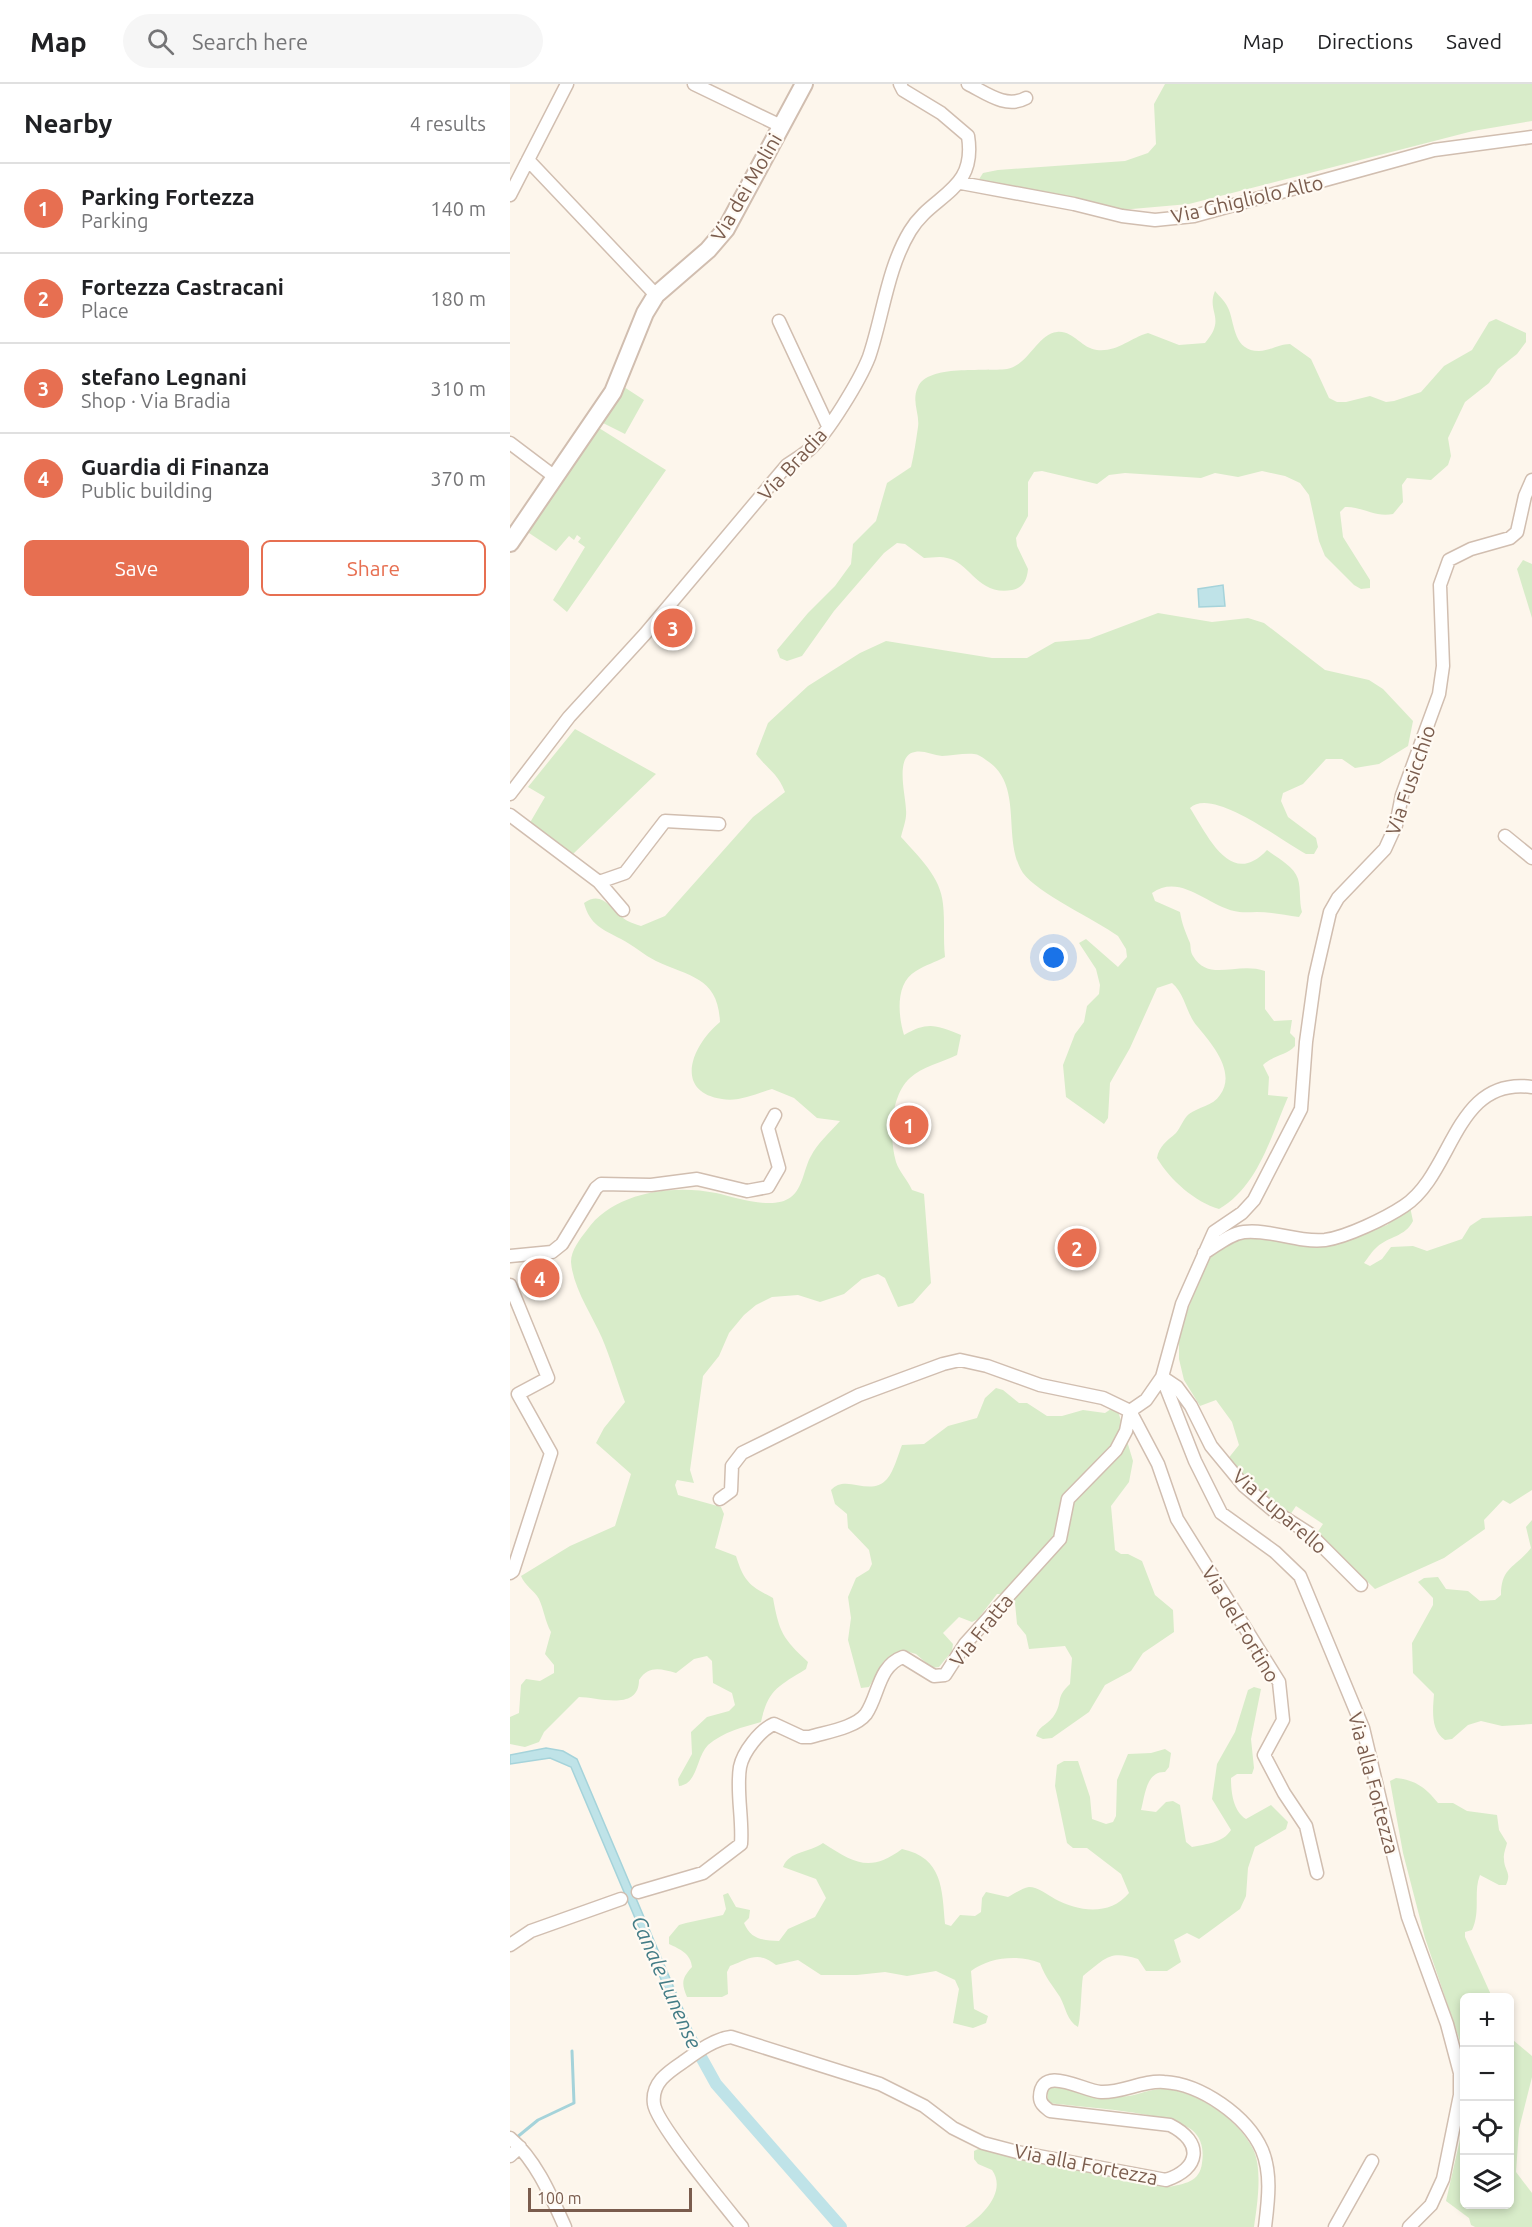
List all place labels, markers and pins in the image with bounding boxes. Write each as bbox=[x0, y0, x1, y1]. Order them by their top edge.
pin: 3 bbox=[654, 606, 692, 650]
pin: 1 bbox=[890, 1102, 928, 1148]
pin: 2 bbox=[1058, 1226, 1096, 1270]
pin: 4 bbox=[520, 1256, 560, 1300]

